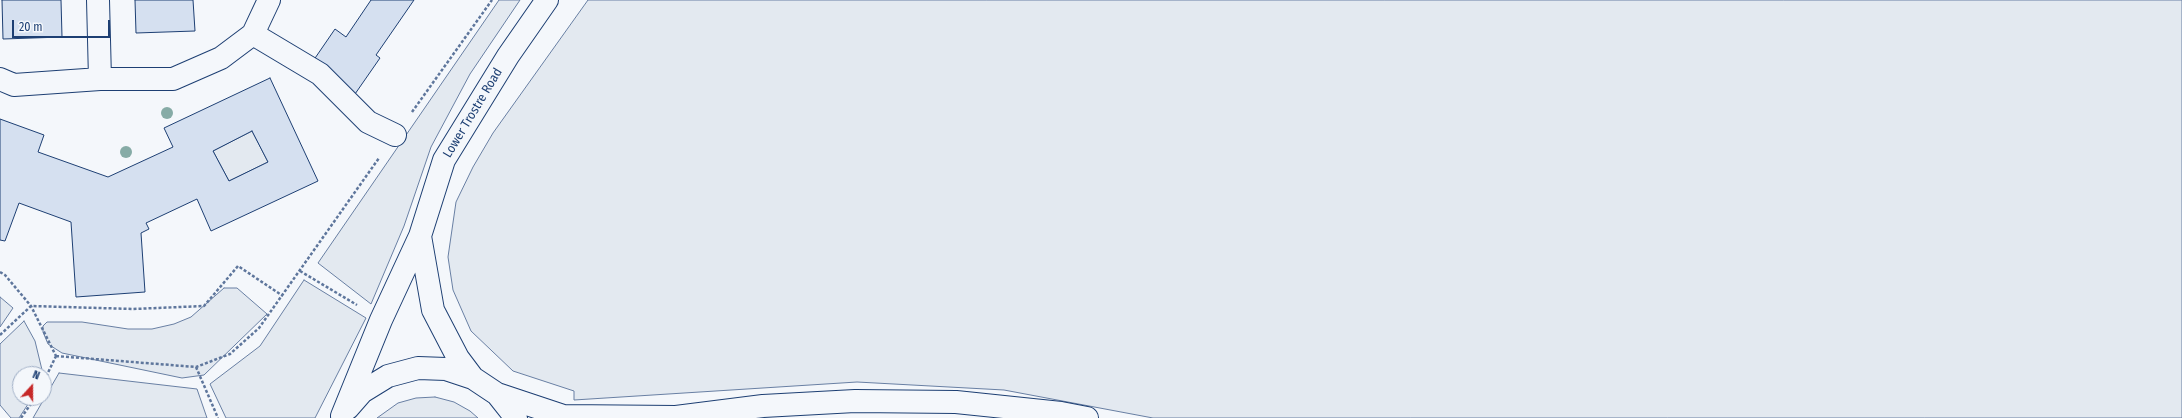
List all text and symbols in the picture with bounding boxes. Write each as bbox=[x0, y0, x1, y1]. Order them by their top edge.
scale bar bbox=[14, 12, 112, 38]
text: 20 m bbox=[19, 20, 43, 34]
street label: Lower Trostre Road bbox=[440, 65, 506, 161]
north arrow bbox=[12, 366, 52, 406]
text: N bbox=[31, 368, 42, 383]

